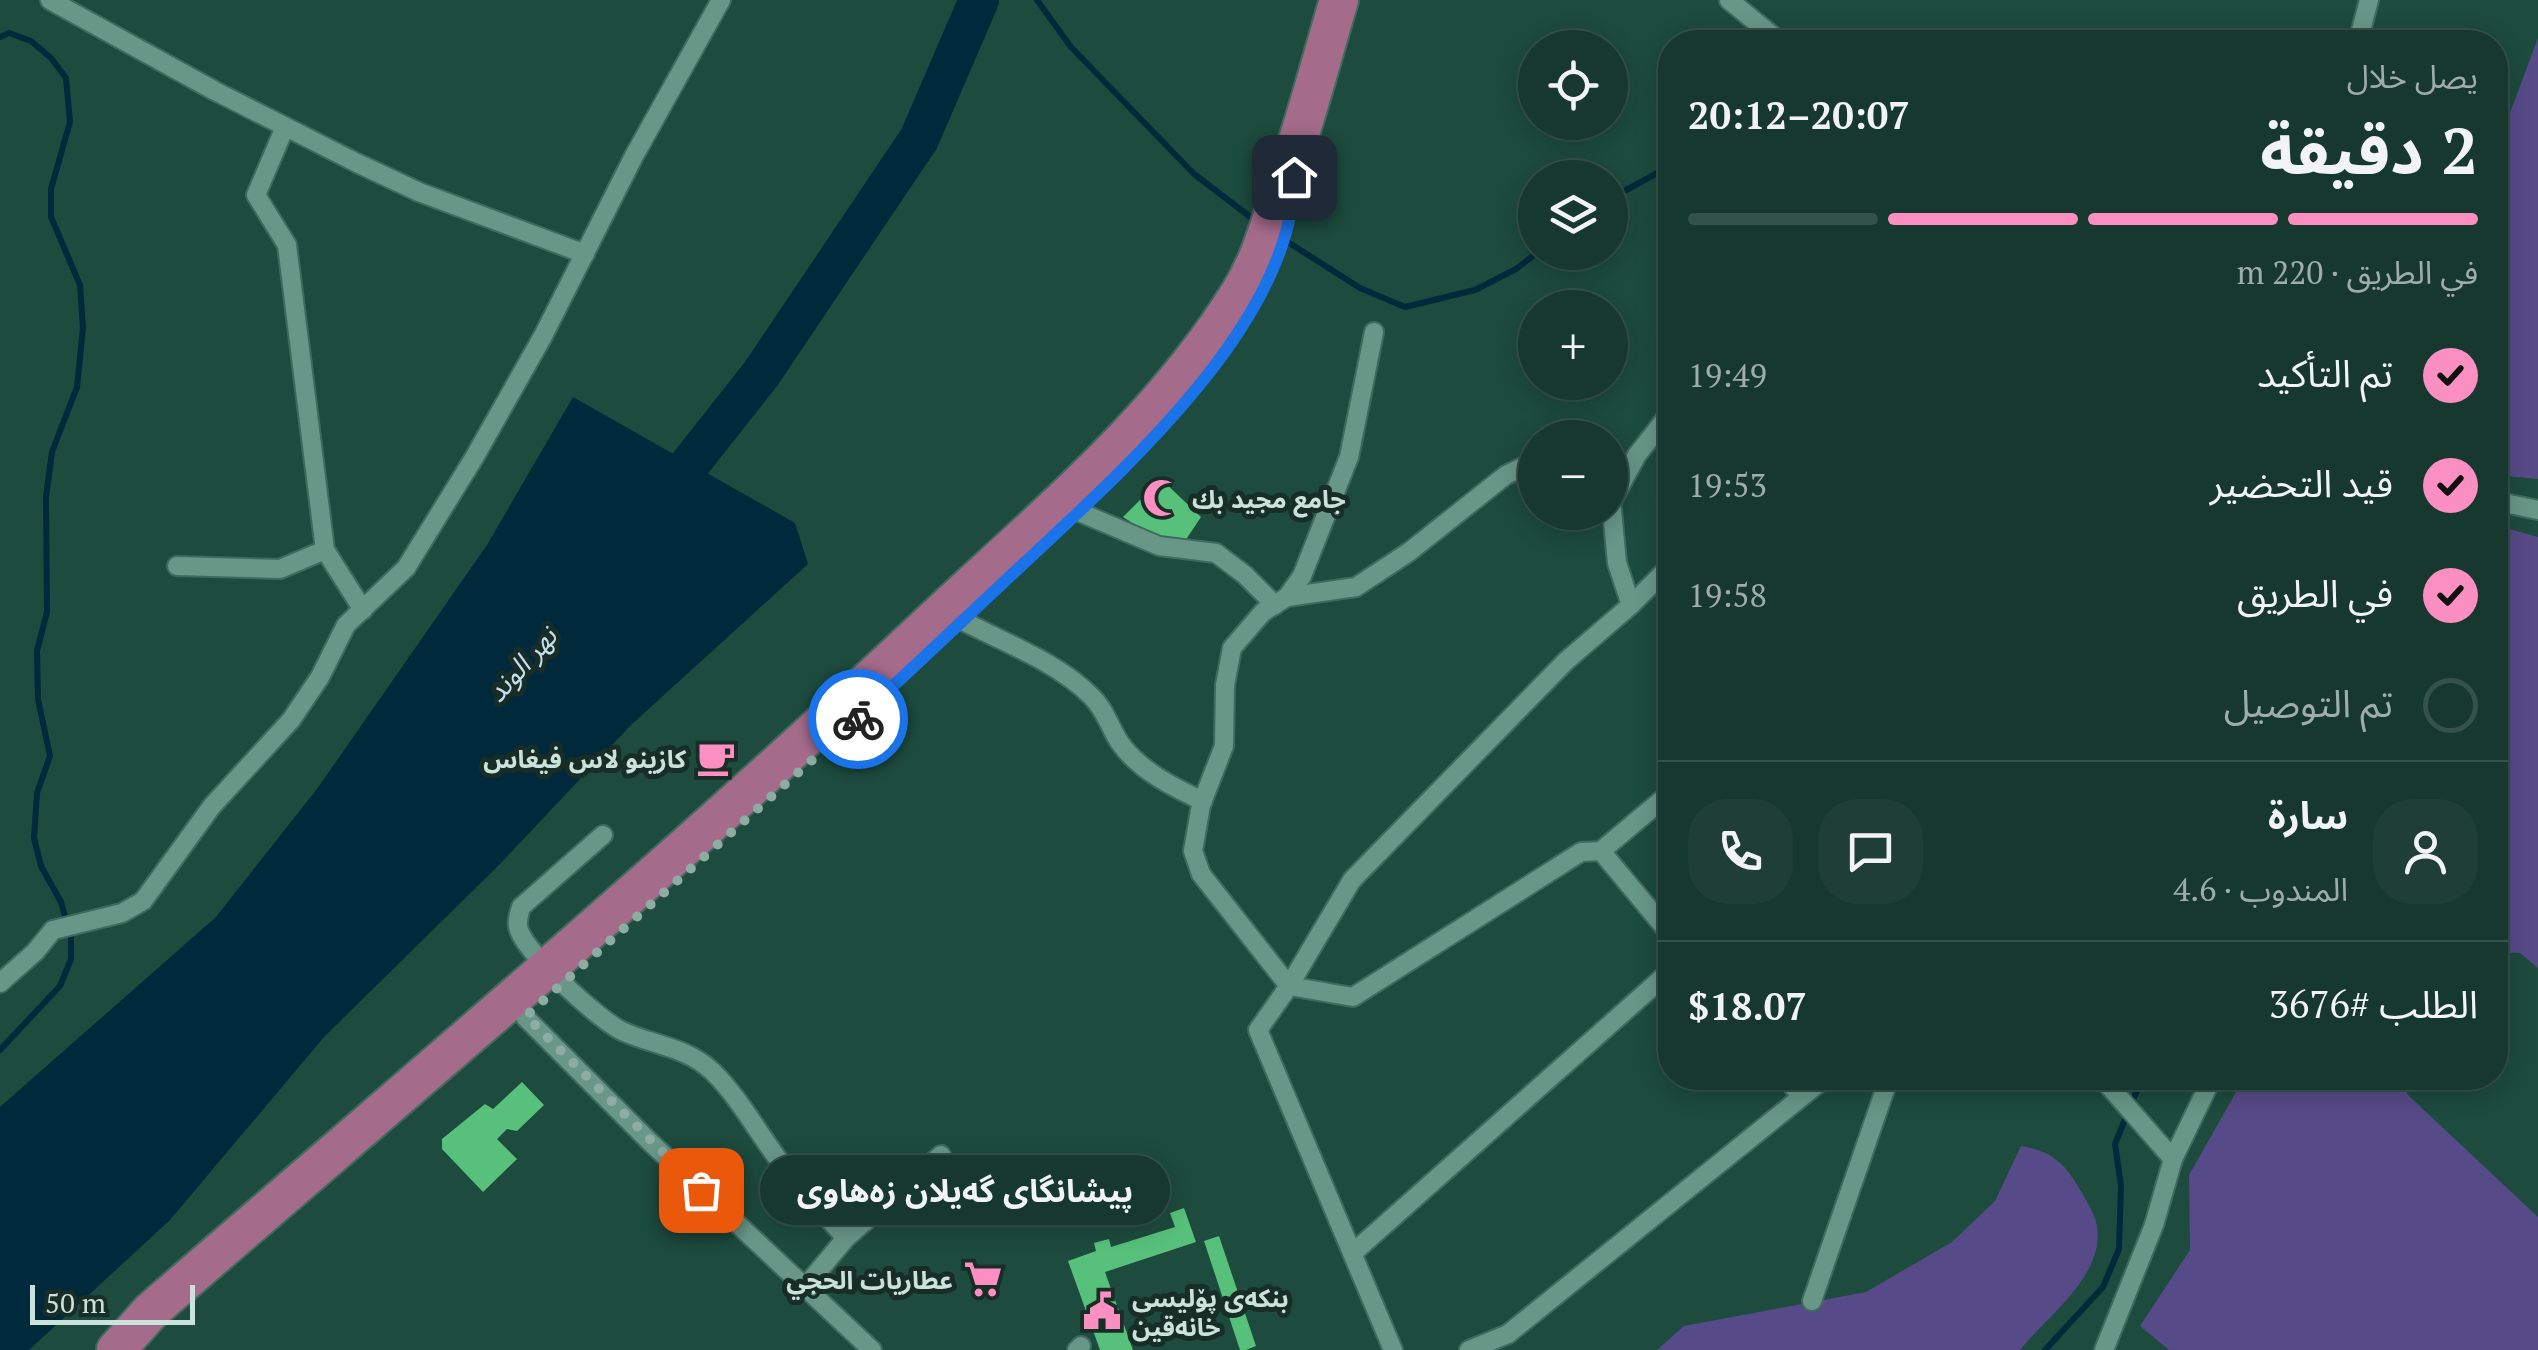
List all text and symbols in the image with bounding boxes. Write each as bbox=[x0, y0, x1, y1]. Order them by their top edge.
map controls bbox=[1518, 30, 1628, 530]
button: locate bbox=[1518, 30, 1628, 140]
text: يصل خلال bbox=[2347, 55, 2478, 97]
text: 20:07–20:12 bbox=[1688, 90, 1910, 140]
text: 2 دقيقة bbox=[2260, 106, 2478, 193]
pin bbox=[1252, 135, 1337, 220]
icon: home bbox=[1267, 150, 1322, 205]
button: layers bbox=[1518, 160, 1628, 270]
text: في الطريق · 220 m bbox=[2237, 251, 2478, 293]
button: + bbox=[1518, 290, 1628, 400]
text: تم التأكيد bbox=[2257, 348, 2393, 398]
icon: check bbox=[2423, 348, 2478, 403]
text: 19:49 bbox=[1688, 354, 1767, 396]
button: − bbox=[1518, 420, 1628, 530]
text: قيد التحضير bbox=[2210, 458, 2393, 508]
icon: check bbox=[2423, 458, 2478, 513]
text: 19:53 bbox=[1688, 464, 1767, 506]
mosque icon: جامع مجيد بك bbox=[1141, 477, 1183, 519]
place label: جامع مجيد بك bbox=[1192, 482, 1346, 518]
text: في الطريق bbox=[2237, 568, 2393, 618]
icon: check bbox=[2423, 568, 2478, 623]
text: 19:58 bbox=[1688, 574, 1767, 616]
water label: نهر الوند bbox=[477, 617, 566, 710]
courier bbox=[808, 669, 908, 769]
text: تم التوصيل bbox=[2224, 678, 2393, 728]
icon: bike bbox=[831, 692, 886, 747]
cafe icon: كازينو لاس فيغاس bbox=[695, 737, 737, 779]
place label: كازينو لاس فيغاس bbox=[483, 742, 687, 775]
text: سارة bbox=[2268, 790, 2348, 840]
button: phone bbox=[1688, 799, 1793, 904]
button: chat bbox=[1818, 799, 1923, 904]
button: person bbox=[2373, 799, 2478, 904]
text: المندوب · 4.6 bbox=[2173, 868, 2348, 910]
text: الطلب #3676 bbox=[2269, 979, 2478, 1029]
text: $18.07 bbox=[1688, 981, 1807, 1031]
pin bbox=[659, 1148, 744, 1233]
callout: پیشانگای گەیلان زەهاوی bbox=[761, 1155, 1171, 1225]
icon: bag bbox=[674, 1163, 729, 1218]
text: پیشانگای گەیلان زەهاوی bbox=[797, 1169, 1133, 1211]
supermarket icon: عطاريات الحجي bbox=[962, 1258, 1004, 1300]
place label: عطاريات الحجي bbox=[786, 1263, 953, 1300]
scale bar bbox=[30, 1280, 195, 1324]
place label: بنکەی پۆلیسی خانەقین bbox=[1132, 1281, 1289, 1343]
text: 50 m bbox=[45, 1284, 106, 1321]
public building icon: بنکەی پۆلیسی خانەقین bbox=[1081, 1290, 1123, 1332]

